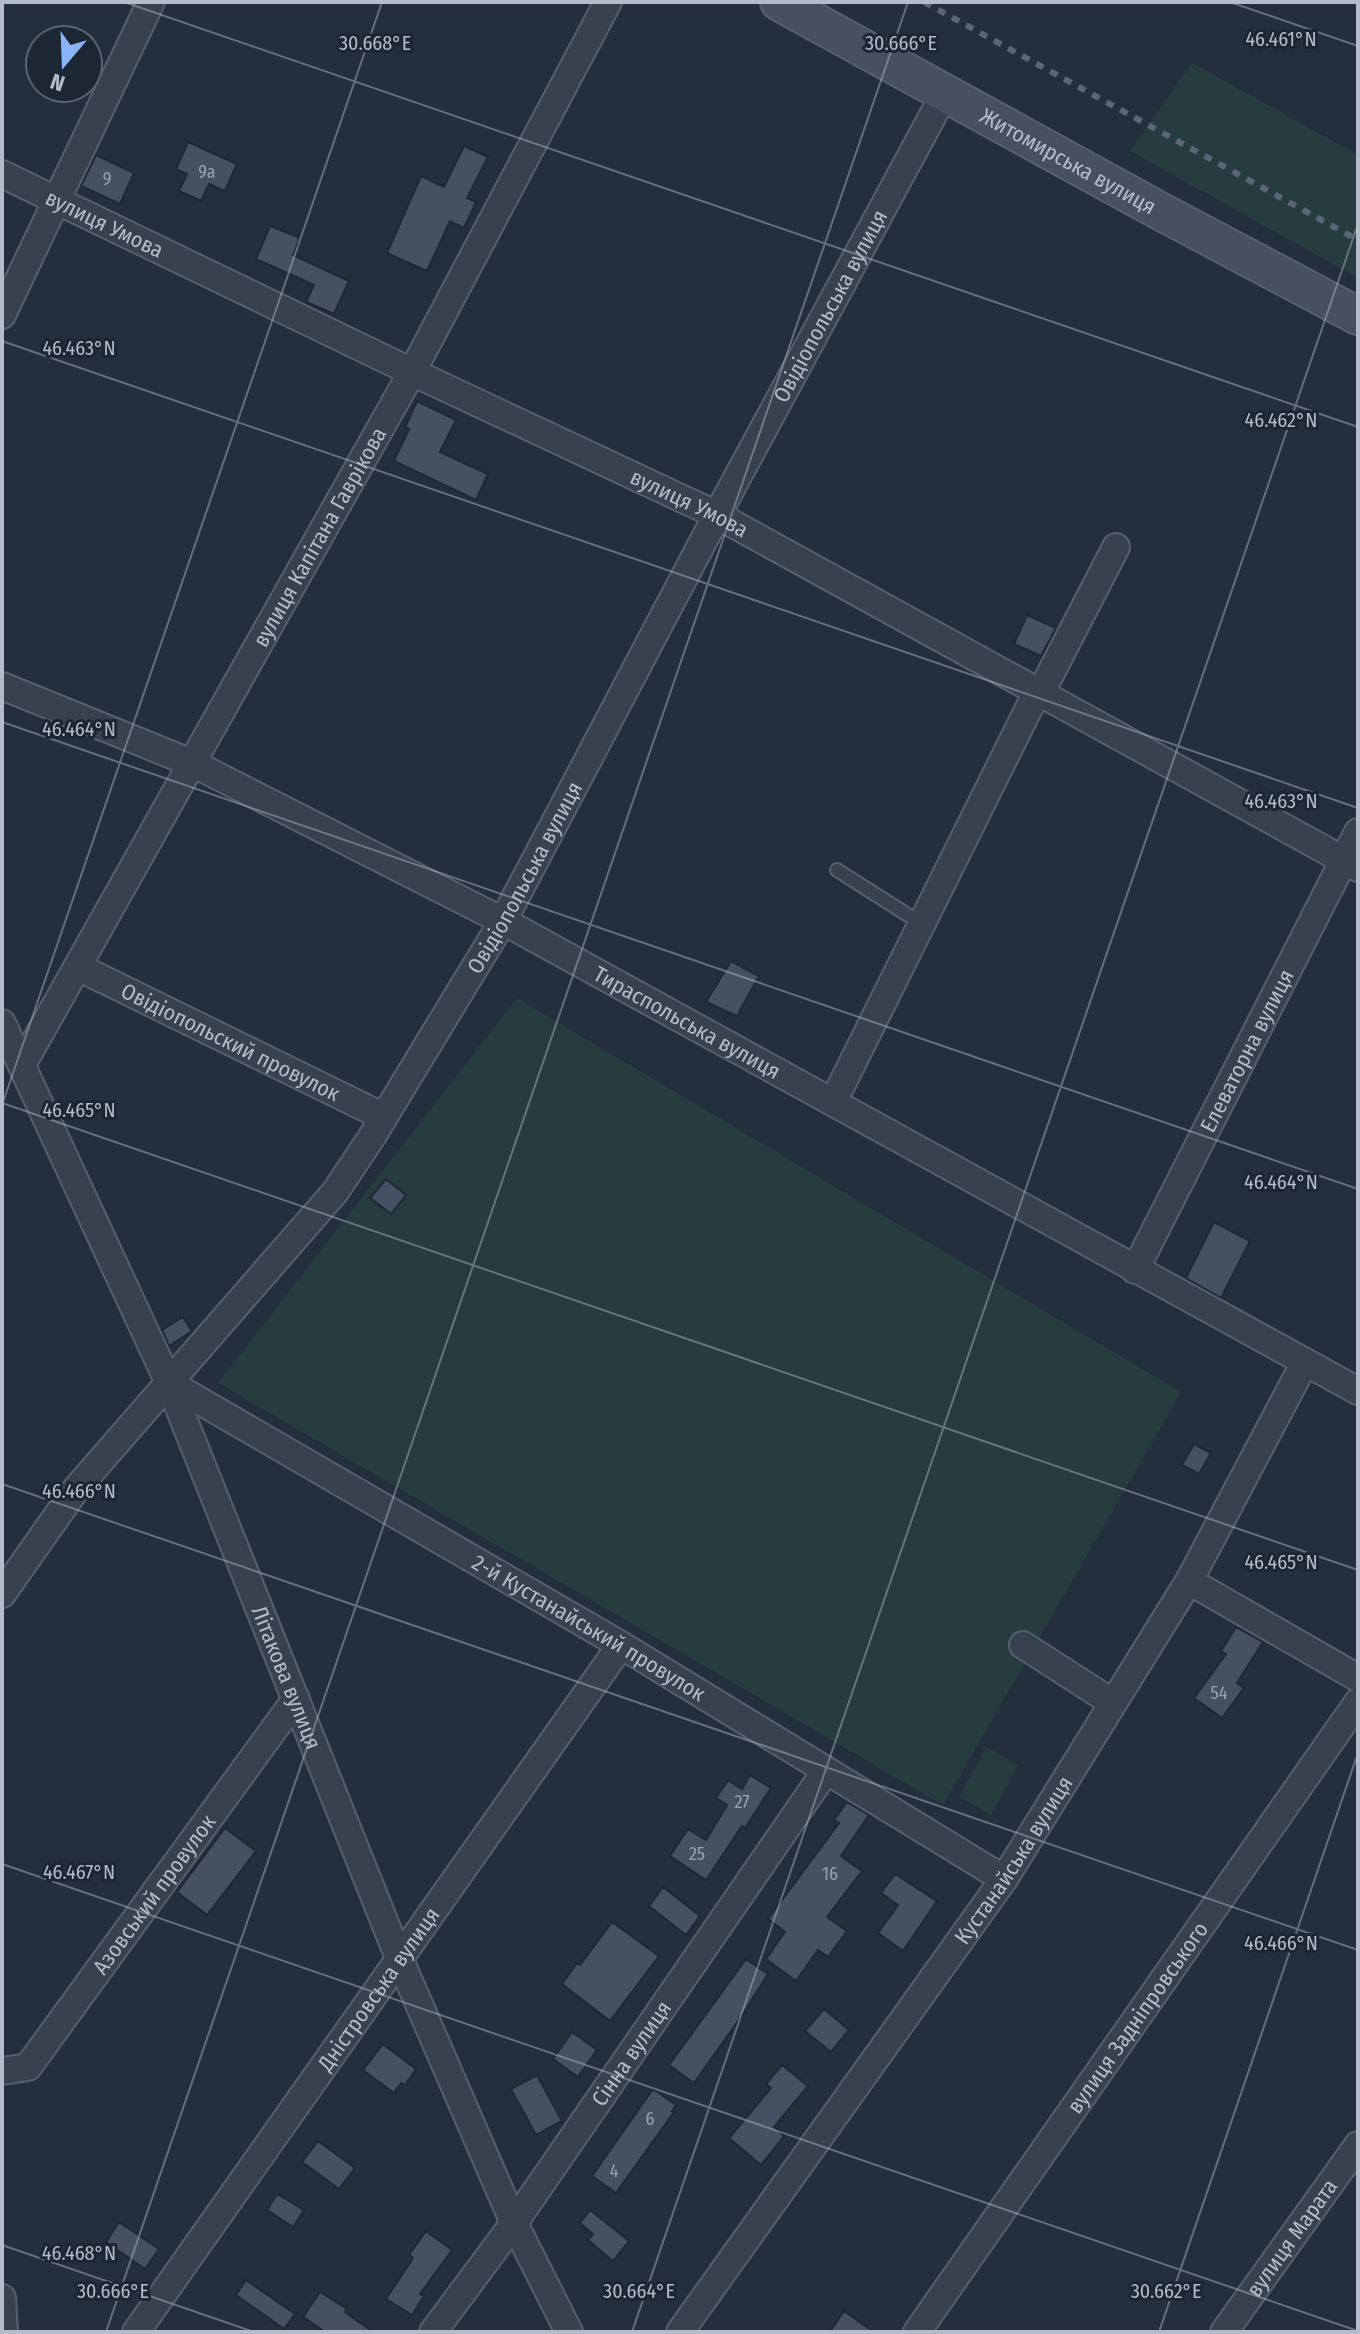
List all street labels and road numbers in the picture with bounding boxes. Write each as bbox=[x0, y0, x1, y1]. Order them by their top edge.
street label: Житомирська вулиця bbox=[976, 102, 1161, 220]
street label: вулиця Умова bbox=[41, 184, 168, 264]
street label: Овідіопольська вулиця bbox=[767, 205, 893, 407]
street label: вулиця Капітана Гаврікова bbox=[247, 422, 392, 652]
street label: вулиця Умова bbox=[626, 463, 753, 543]
street label: Овідіопольська вулиця bbox=[461, 777, 588, 978]
street label: Тираспольська вулиця bbox=[589, 960, 785, 1084]
street label: Елеваторна вулиця bbox=[1194, 965, 1299, 1137]
street label: Овідіопольский провулок bbox=[117, 977, 345, 1107]
street label: 2-й Кустанайський провулок bbox=[468, 1548, 711, 1707]
street label: Літакова вулиця bbox=[246, 1602, 328, 1753]
street label: Кустанайська вулиця bbox=[948, 1771, 1078, 1949]
street label: Азовський провулок bbox=[87, 1809, 221, 1979]
street label: Дністровська вулиця bbox=[311, 1902, 445, 2077]
street label: вулиця Задніпровського bbox=[1061, 1916, 1214, 2118]
street label: Сінна вулиця bbox=[585, 1995, 677, 2111]
street label: вулиця Марата bbox=[1240, 2174, 1343, 2302]

